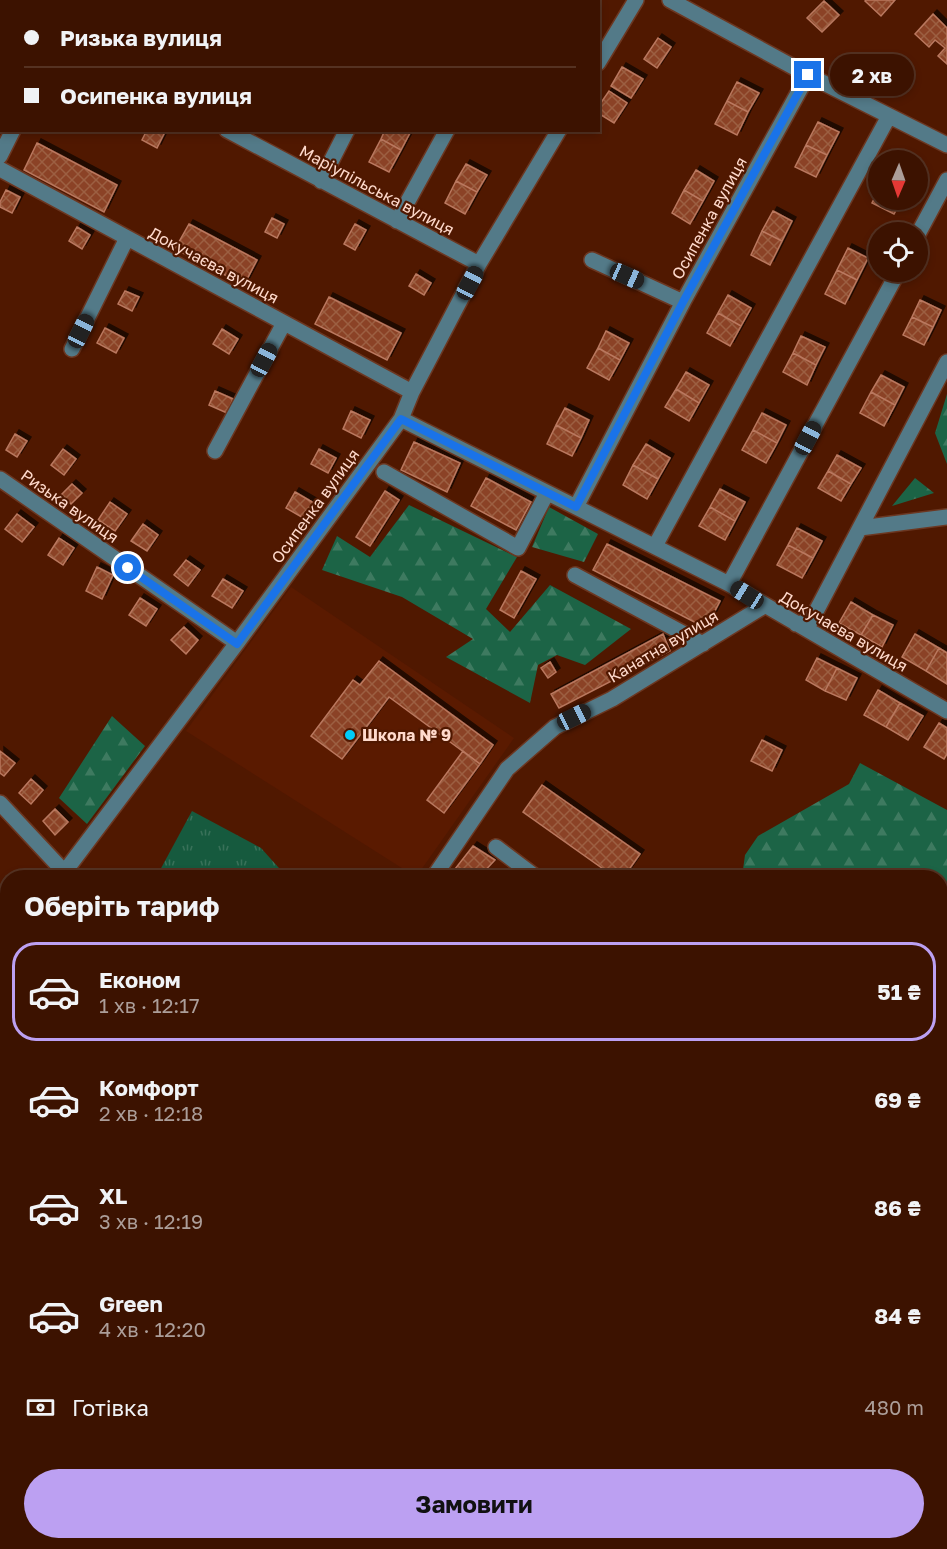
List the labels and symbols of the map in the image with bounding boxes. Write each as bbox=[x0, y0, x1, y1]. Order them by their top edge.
callout: 2 хв bbox=[829, 54, 913, 96]
route end bbox=[794, 61, 821, 88]
street label: Маріупільська вулиця bbox=[296, 141, 458, 239]
north arrow bbox=[868, 150, 928, 210]
street label: Осипенка вулиця bbox=[667, 153, 751, 283]
street label: Докучаєва вулиця bbox=[146, 222, 282, 308]
car bbox=[607, 260, 647, 292]
car bbox=[454, 263, 486, 303]
car bbox=[65, 311, 97, 351]
car bbox=[248, 340, 280, 380]
car bbox=[792, 418, 824, 458]
street label: Осипенка вулиця bbox=[267, 445, 363, 567]
street label: Ризька вулиця bbox=[17, 465, 123, 547]
route start bbox=[114, 554, 141, 581]
car bbox=[727, 578, 767, 612]
street label: Докучаєва вулиця bbox=[777, 586, 911, 676]
street label: Канатна вулиця bbox=[604, 605, 722, 687]
car bbox=[554, 701, 594, 733]
place label: Школа № 9 bbox=[362, 725, 451, 745]
marker: Школа № 9 bbox=[343, 728, 357, 742]

